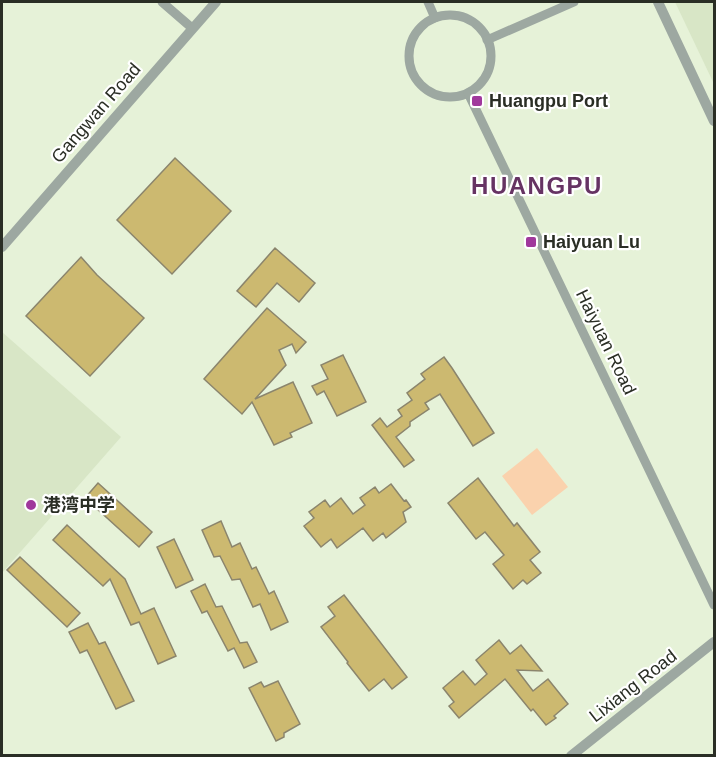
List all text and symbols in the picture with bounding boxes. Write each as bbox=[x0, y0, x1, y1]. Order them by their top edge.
street label: Gangwan Road bbox=[47, 59, 145, 167]
place label: Huangpu Port bbox=[489, 91, 608, 111]
marker: Huangpu Port bbox=[470, 94, 484, 108]
district label: HUANGPU bbox=[471, 172, 603, 199]
place label: Haiyuan Lu bbox=[543, 232, 640, 252]
marker: Haiyuan Lu bbox=[524, 235, 538, 249]
street label: Haiyuan Road bbox=[572, 286, 640, 398]
place label: 港湾中学 bbox=[43, 495, 115, 515]
marker: 港湾中学 bbox=[24, 498, 38, 512]
street label: Lixiang Road bbox=[585, 646, 681, 726]

